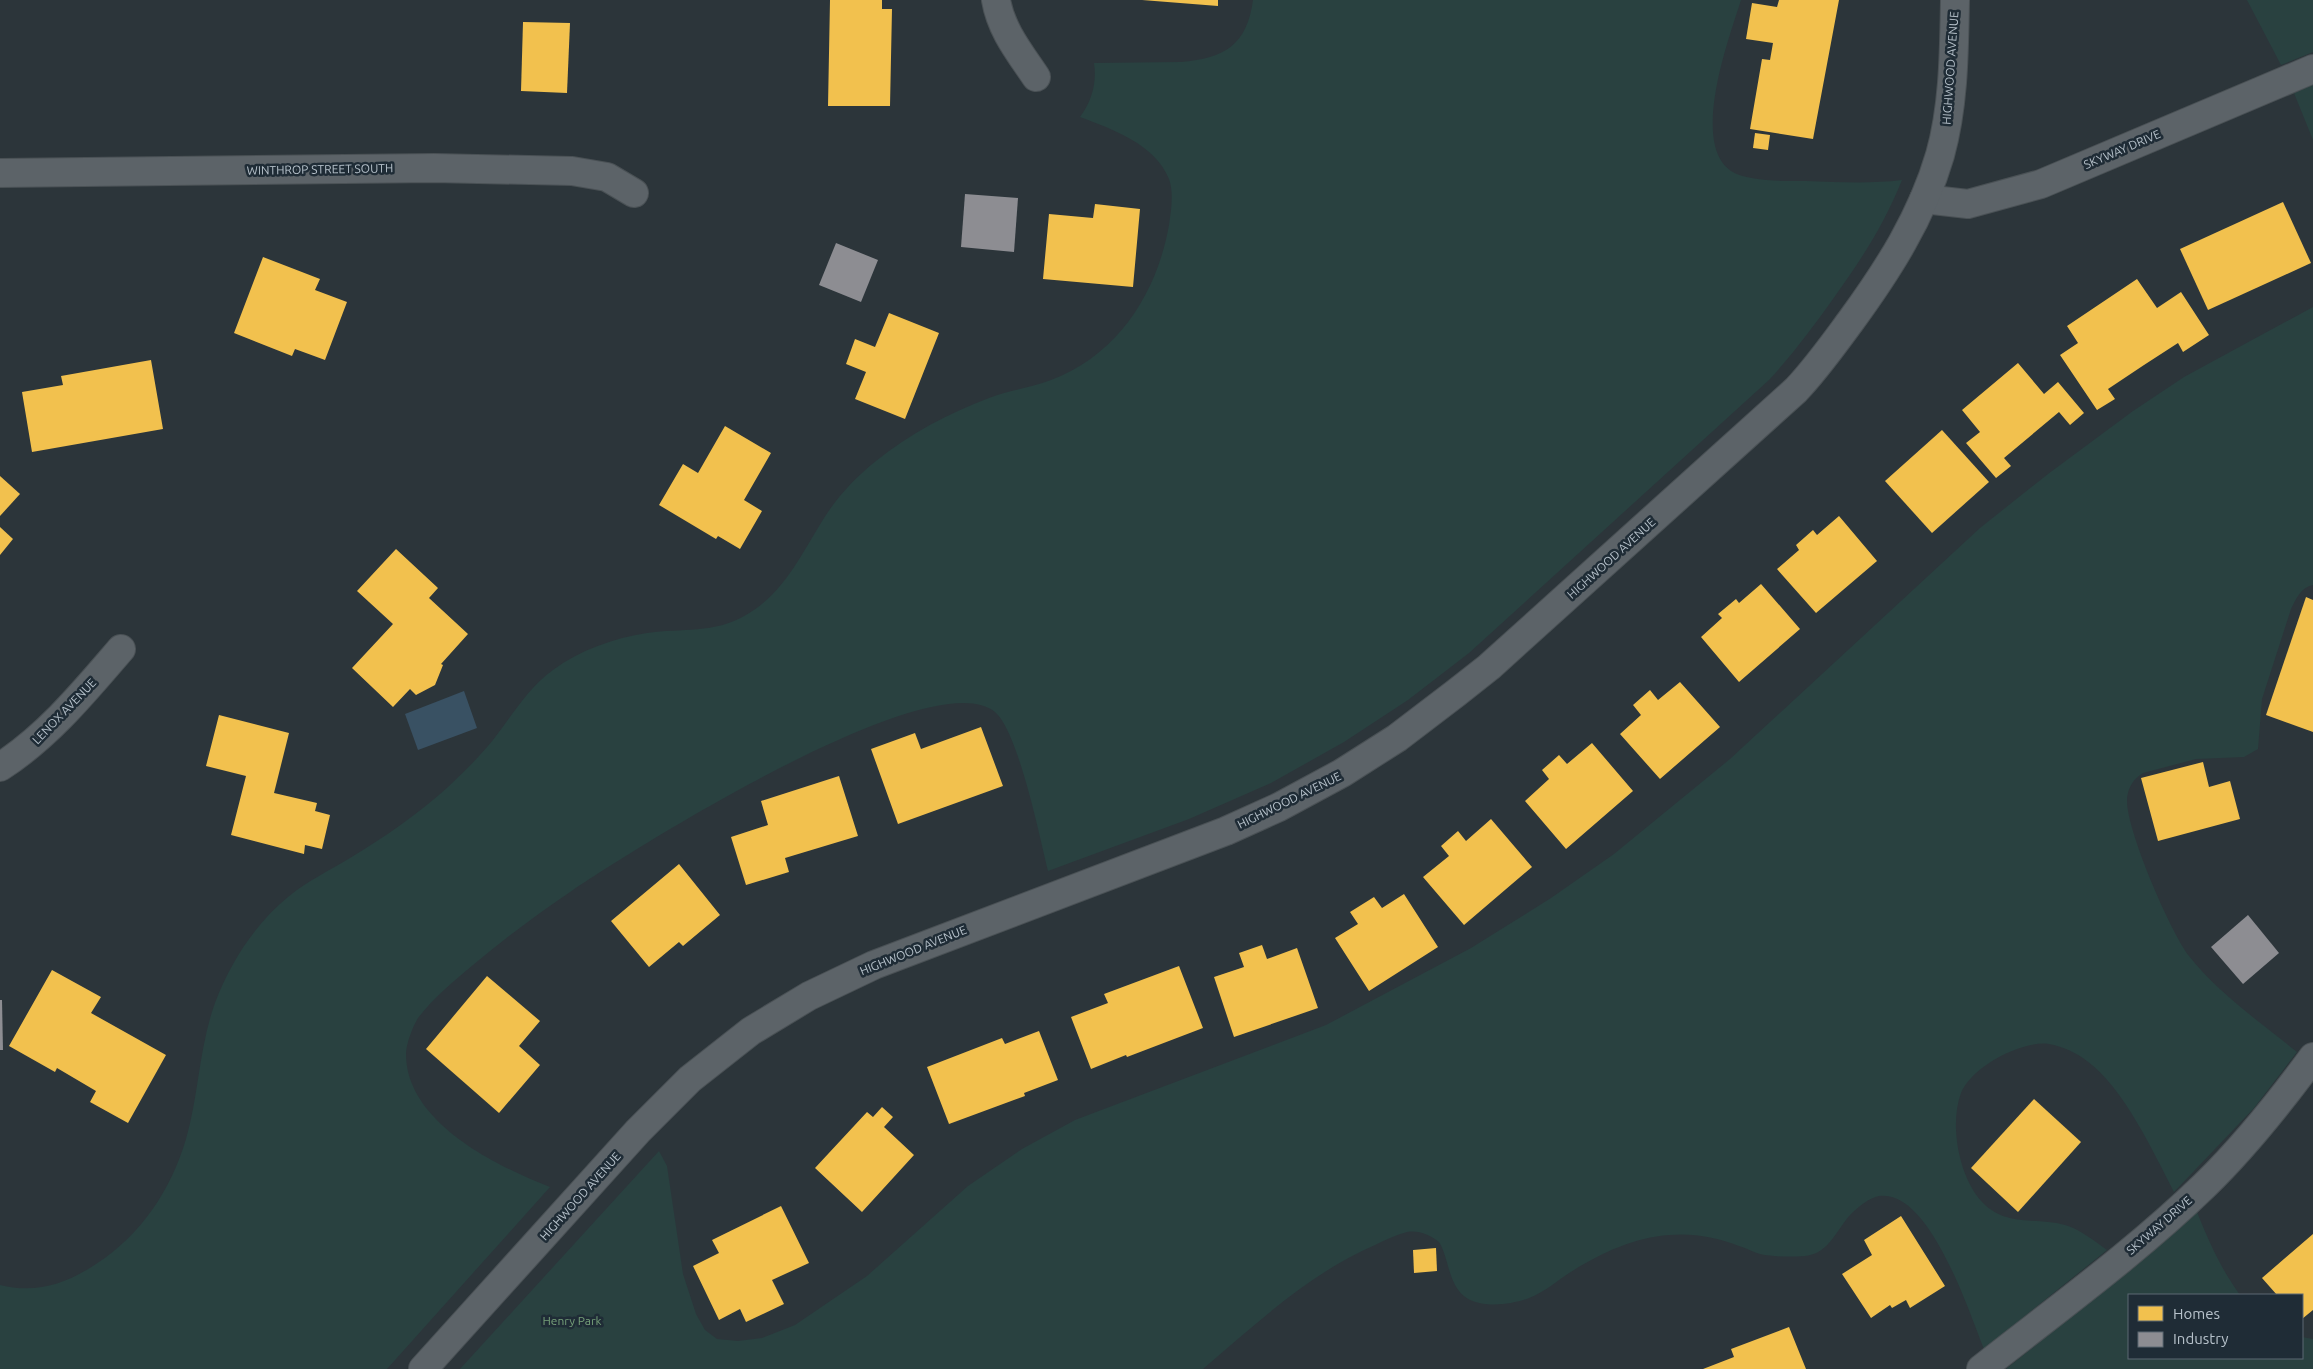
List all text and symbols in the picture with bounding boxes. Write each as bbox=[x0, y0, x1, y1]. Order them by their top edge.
street label: HIGHWOOD AVENUE bbox=[1940, 11, 1960, 125]
street label: SKYWAY DRIVE bbox=[2082, 127, 2163, 171]
street label: WINTHROP STREET SOUTH bbox=[247, 161, 393, 177]
street label: HIGHWOOD AVENUE bbox=[1564, 515, 1658, 601]
street label: LENOX AVENUE bbox=[30, 675, 99, 746]
street label: HIGHWOOD AVENUE bbox=[1235, 769, 1343, 831]
street label: HIGHWOOD AVENUE bbox=[858, 923, 968, 977]
street label: HIGHWOOD AVENUE bbox=[537, 1149, 623, 1243]
street label: SKYWAY DRIVE bbox=[2124, 1193, 2194, 1257]
legend bbox=[2128, 1294, 2303, 1359]
text: Homes bbox=[2173, 1305, 2220, 1322]
park label: Henry Park bbox=[542, 1314, 602, 1327]
text: Industry bbox=[2173, 1330, 2228, 1347]

